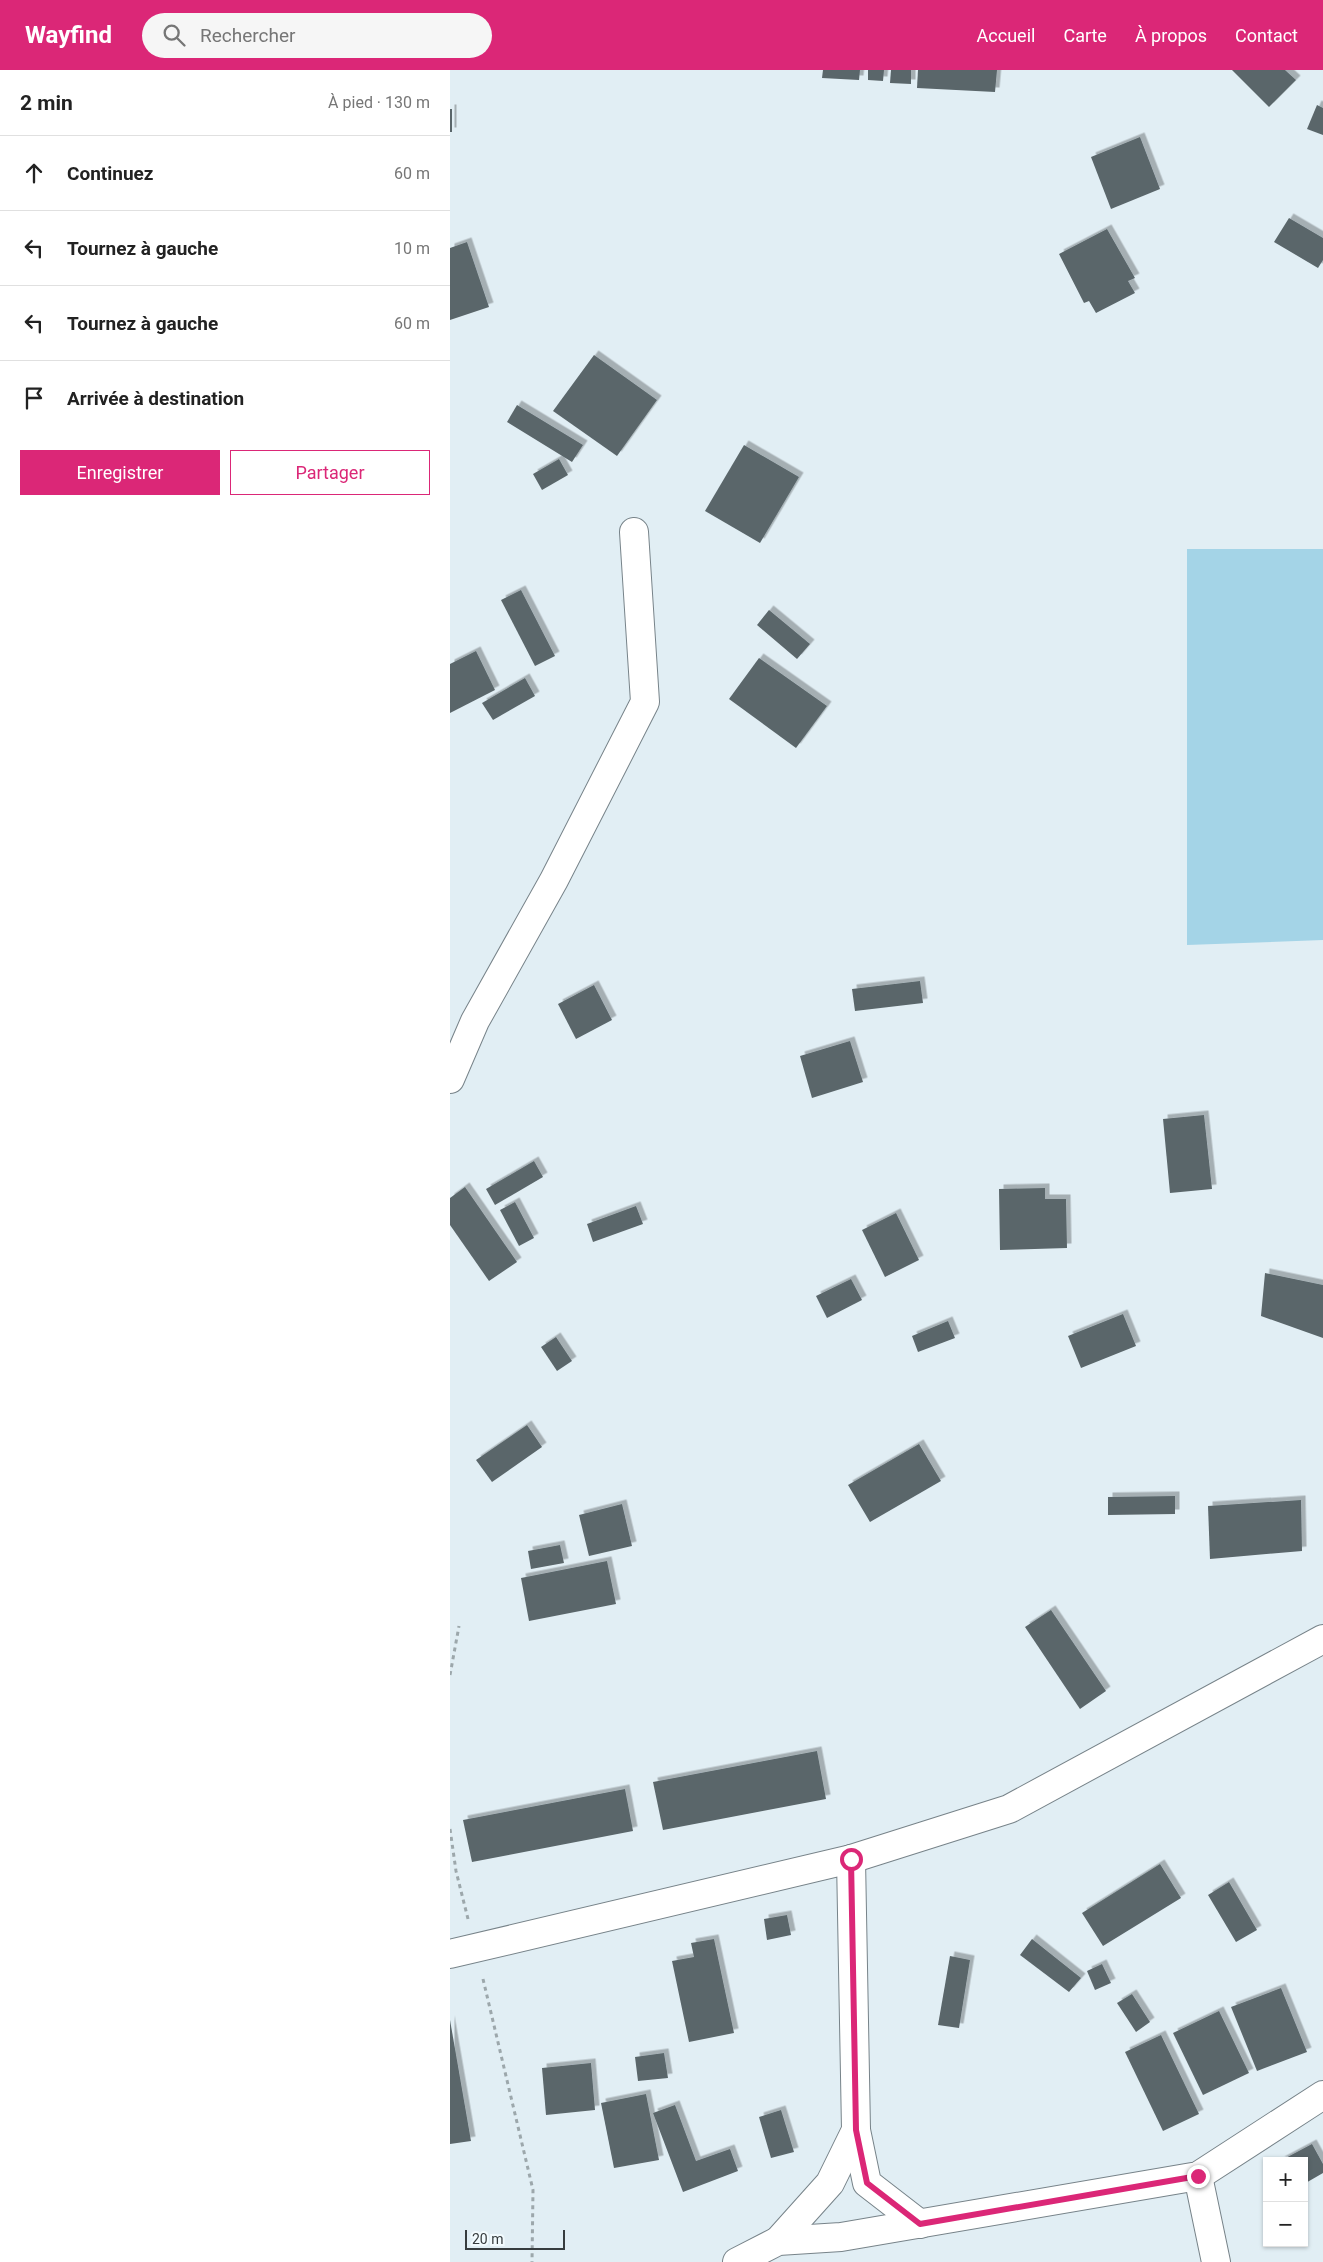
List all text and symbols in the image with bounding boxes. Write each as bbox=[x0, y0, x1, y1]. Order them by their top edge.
search box bbox=[142, 13, 492, 58]
text: Wayfind bbox=[25, 21, 112, 49]
icon: search bbox=[160, 21, 188, 49]
text: Rechercher bbox=[200, 24, 295, 47]
text: Accueil bbox=[977, 25, 1035, 46]
text: Carte bbox=[1063, 25, 1107, 46]
text: À propos bbox=[1135, 25, 1207, 46]
text: Contact bbox=[1235, 25, 1298, 46]
text: 2 min bbox=[20, 91, 73, 115]
text: À pied · 130 m bbox=[328, 93, 430, 112]
icon: ahead bbox=[20, 159, 48, 187]
text: Continuez bbox=[67, 162, 153, 185]
text: 60 m bbox=[394, 164, 430, 183]
icon: left bbox=[20, 234, 48, 262]
text: Tournez à gauche bbox=[67, 237, 218, 260]
text: 10 m bbox=[394, 239, 430, 258]
icon: left bbox=[20, 309, 48, 337]
text: Tournez à gauche bbox=[67, 312, 218, 335]
text: 60 m bbox=[394, 314, 430, 333]
icon: arrive bbox=[20, 384, 48, 412]
text: Arrivée à destination bbox=[67, 387, 244, 410]
button: Enregistrer bbox=[20, 450, 220, 495]
button: Partager bbox=[230, 450, 430, 495]
route start bbox=[840, 1848, 863, 1871]
map controls bbox=[1263, 2157, 1308, 2247]
button: + bbox=[1263, 2157, 1308, 2202]
route end bbox=[1187, 2165, 1210, 2188]
button: − bbox=[1263, 2202, 1308, 2247]
scale bar bbox=[465, 2227, 565, 2250]
text: 20 m bbox=[472, 2231, 504, 2247]

